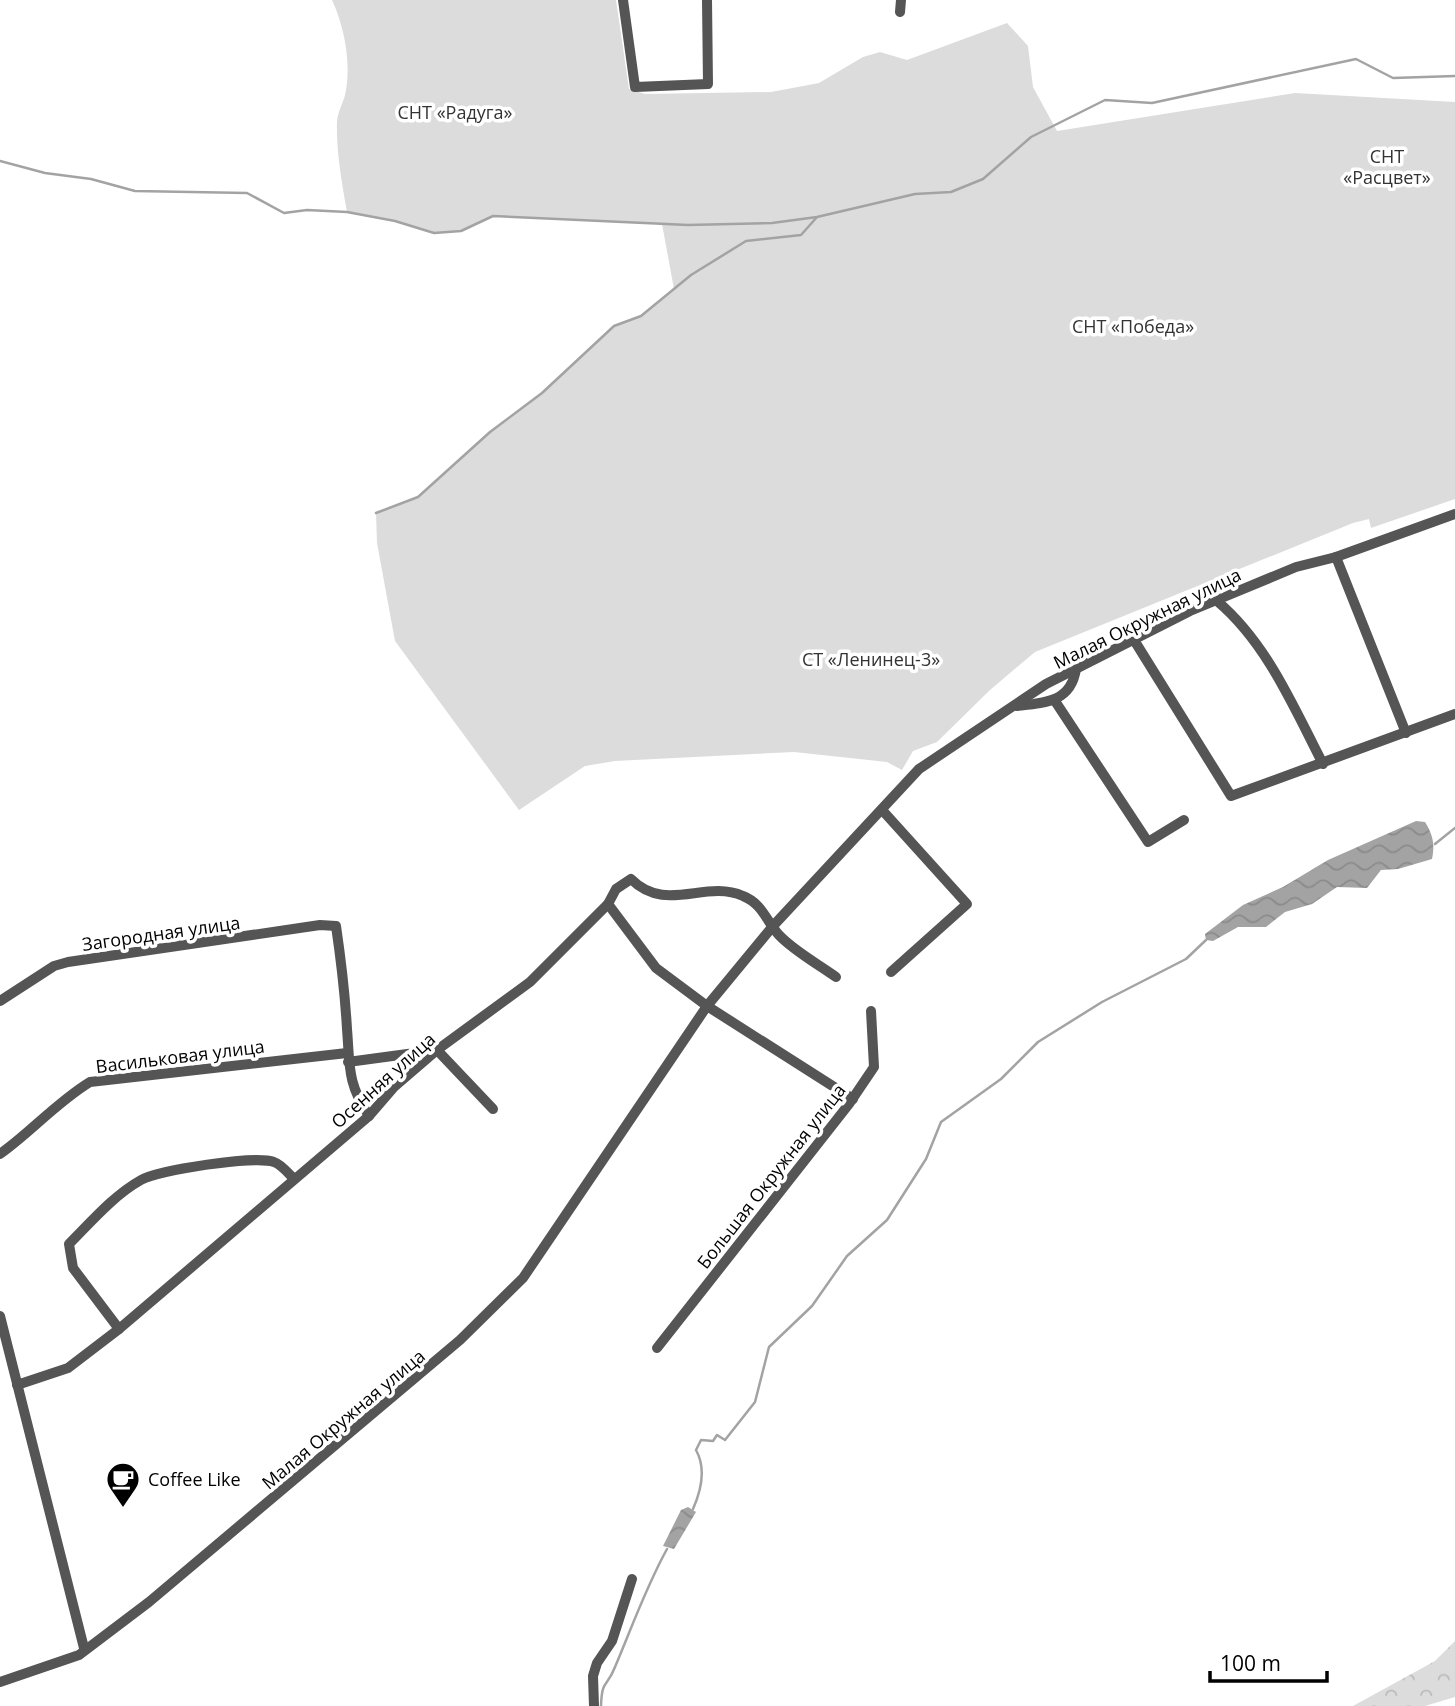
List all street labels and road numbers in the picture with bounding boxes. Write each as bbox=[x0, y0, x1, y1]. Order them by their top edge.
street label: Малая Окружная улица bbox=[1049, 562, 1245, 674]
street label: Загородная улица bbox=[80, 910, 242, 956]
street label: Осенняя улица bbox=[326, 1027, 440, 1133]
street label: Васильковая улица bbox=[94, 1034, 266, 1078]
street label: Большая Окружная улица bbox=[691, 1079, 851, 1273]
street label: Малая Окружная улица bbox=[256, 1344, 430, 1494]

